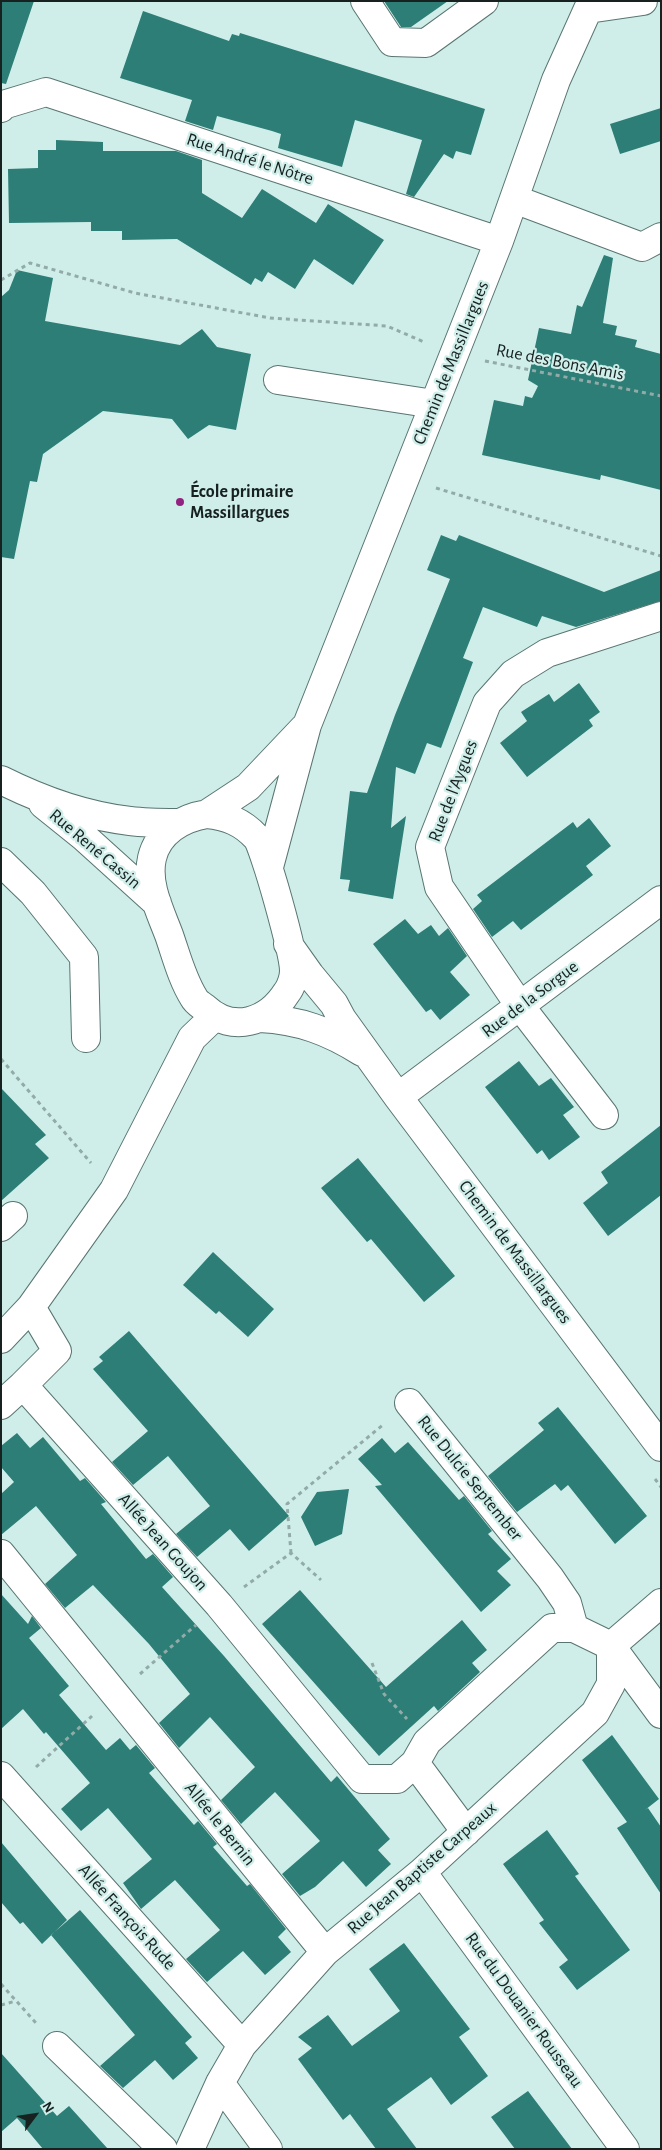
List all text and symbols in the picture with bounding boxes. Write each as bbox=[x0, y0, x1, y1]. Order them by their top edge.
street label: Rue André le Nôtre bbox=[184, 128, 316, 190]
street label: Chemin de Massillargues bbox=[408, 278, 494, 448]
street label: Rue des Bons Amis bbox=[494, 339, 626, 385]
place label: École primaire Massillargues bbox=[190, 481, 293, 524]
marker: École primaire Massillargues bbox=[174, 496, 186, 508]
street label: Rue de l'Aygues bbox=[424, 737, 482, 845]
street label: Rue René Cassin bbox=[45, 804, 145, 894]
street label: Rue de la Sorgue bbox=[477, 956, 583, 1042]
street label: Chemin de Massillargues bbox=[454, 1176, 576, 1328]
street label: Rue Dulcie September bbox=[413, 1411, 527, 1545]
street label: Allée Jean Goujon bbox=[114, 1489, 212, 1595]
street label: Allée le Bernin bbox=[180, 1778, 260, 1870]
street label: Rue Jean Baptiste Carpeaux bbox=[343, 1797, 501, 1939]
street label: Allée François Rude bbox=[74, 1860, 180, 1974]
street label: Rue du Douanier Rousseau bbox=[460, 1928, 588, 2092]
north arrow bbox=[10, 2090, 60, 2140]
text: N bbox=[39, 2099, 56, 2115]

